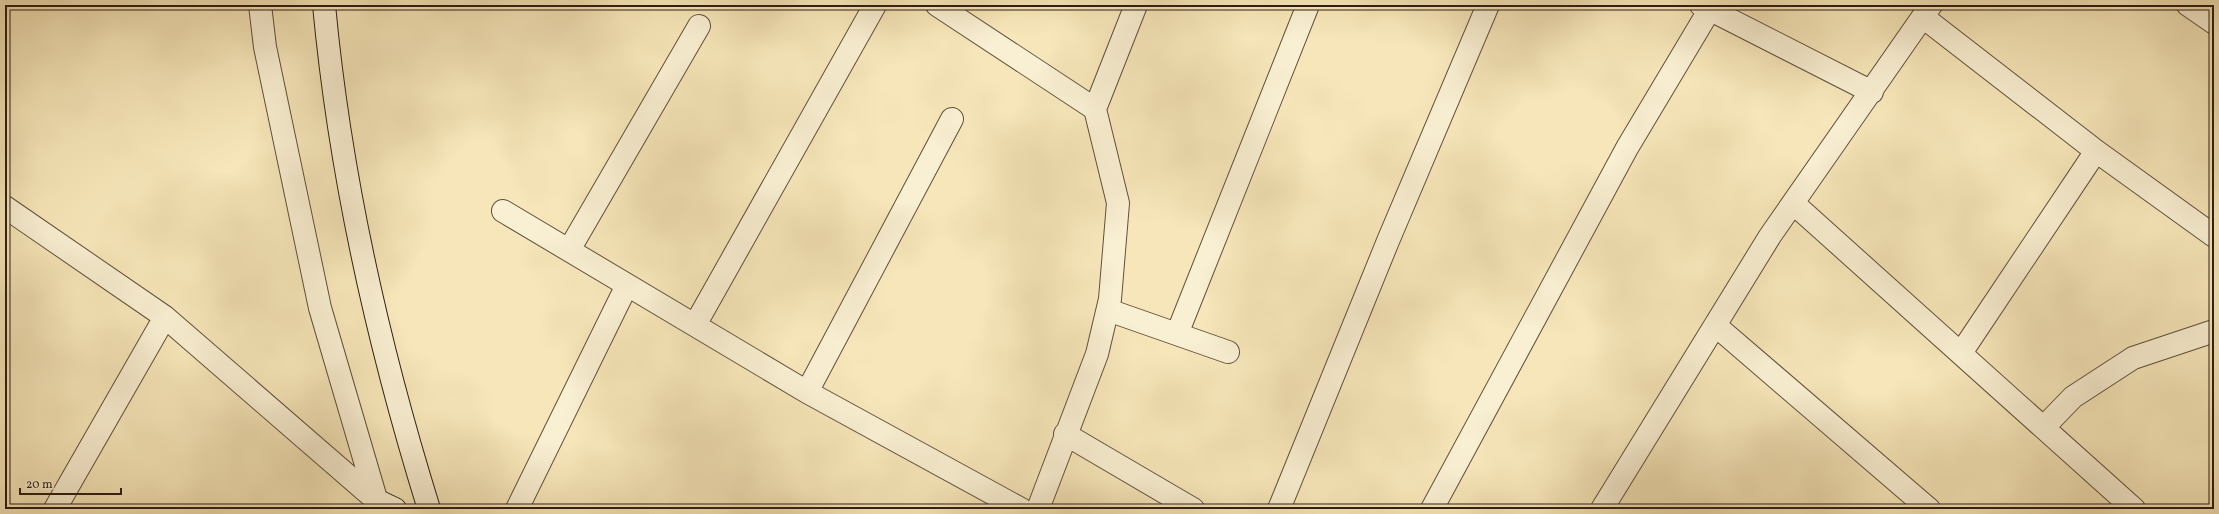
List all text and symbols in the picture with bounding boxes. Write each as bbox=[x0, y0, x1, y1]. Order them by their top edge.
scale bar bbox=[20, 470, 121, 496]
text: 20 m bbox=[26, 477, 53, 493]

